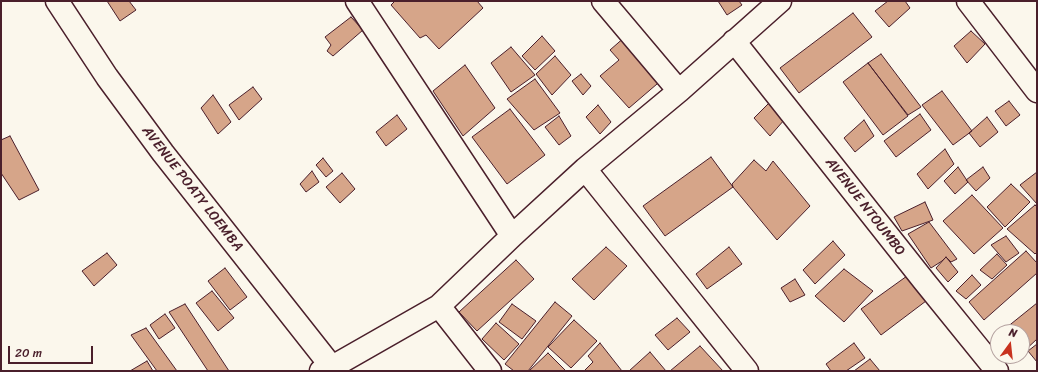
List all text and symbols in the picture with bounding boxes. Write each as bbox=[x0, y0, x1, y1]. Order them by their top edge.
street label: AVENUE POATY LOEMBA bbox=[138, 123, 246, 255]
street label: AVENUE NTOUMBO bbox=[821, 155, 909, 259]
text: N bbox=[1007, 323, 1019, 343]
north arrow bbox=[990, 324, 1030, 364]
scale bar bbox=[10, 338, 95, 364]
text: 20 m bbox=[15, 342, 42, 364]

